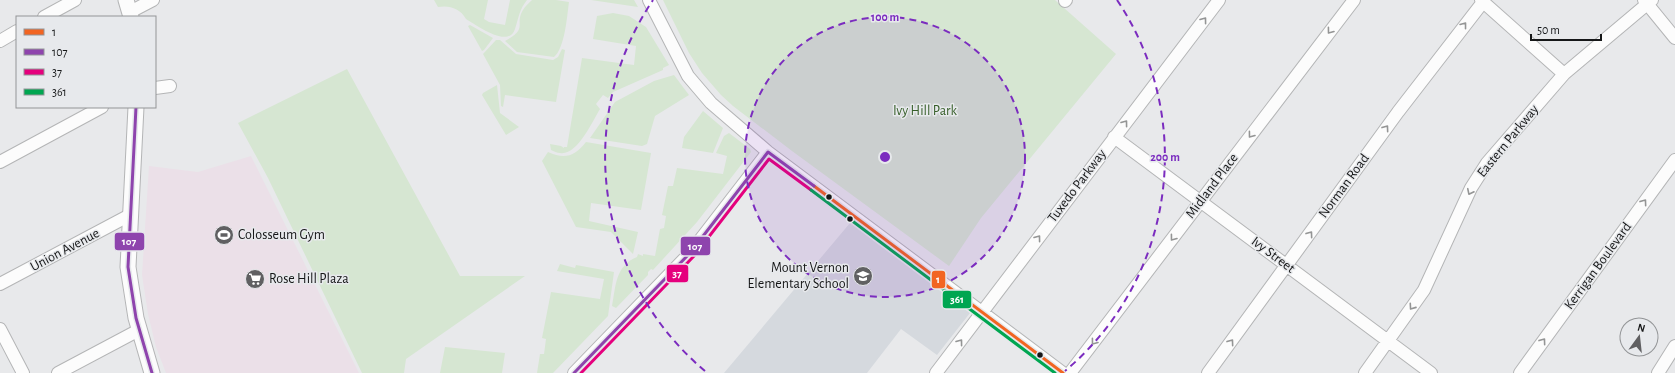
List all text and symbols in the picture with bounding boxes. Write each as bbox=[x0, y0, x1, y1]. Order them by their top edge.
text: 100 m bbox=[871, 11, 899, 23]
legend bbox=[16, 16, 156, 108]
scale bar bbox=[1531, 16, 1601, 42]
one-way arrow bbox=[1199, 17, 1206, 24]
one-way arrow bbox=[1460, 22, 1467, 29]
text: 50 m bbox=[1537, 24, 1560, 36]
text: 1 bbox=[52, 26, 56, 38]
one-way arrow bbox=[1327, 27, 1335, 34]
text: 107 bbox=[52, 46, 67, 58]
text: 37 bbox=[52, 66, 62, 78]
text: 361 bbox=[52, 86, 67, 98]
street label: Eastern Parkway bbox=[1475, 102, 1541, 180]
park label: Ivy Hill Park bbox=[893, 104, 958, 118]
one-way arrow bbox=[1120, 121, 1127, 128]
one-way arrow bbox=[1381, 126, 1388, 133]
one-way arrow bbox=[1249, 130, 1256, 137]
street label: Tuxedo Parkway bbox=[1045, 147, 1109, 225]
centre of rings bbox=[878, 150, 892, 164]
text: 200 m bbox=[1150, 151, 1180, 163]
street label: Midland Place bbox=[1183, 151, 1241, 221]
street label: Norman Road bbox=[1316, 151, 1372, 221]
one-way arrow bbox=[1467, 187, 1475, 195]
unlabelled marker bbox=[824, 192, 834, 202]
one-way arrow bbox=[1639, 200, 1646, 207]
unlabelled marker bbox=[845, 214, 855, 224]
street label: Kerrigan Boulevard bbox=[1562, 220, 1634, 312]
sports icon: Colosseum Gym bbox=[213, 224, 235, 246]
street label: Union Avenue bbox=[28, 226, 102, 274]
place label: Colosseum Gym bbox=[238, 228, 325, 242]
one-way arrow bbox=[1305, 231, 1312, 238]
line badge: 107 bbox=[114, 232, 145, 251]
one-way arrow bbox=[1170, 234, 1177, 241]
street label: Ivy Street bbox=[1249, 234, 1298, 276]
one-way arrow bbox=[1033, 235, 1041, 242]
text: 107 bbox=[122, 236, 136, 247]
line badge: 107 bbox=[680, 236, 711, 256]
text: 107 bbox=[688, 241, 702, 252]
place label: Mount Vernon Elementary School bbox=[748, 261, 849, 291]
line badge: 37 bbox=[666, 264, 689, 283]
school or university icon: Mount Vernon Elementary School bbox=[852, 265, 874, 287]
supermarket icon: Rose Hill Plaza bbox=[244, 268, 266, 290]
text: 37 bbox=[672, 268, 682, 279]
line badge: 1 bbox=[931, 270, 946, 289]
place label: Rose Hill Plaza bbox=[269, 272, 349, 286]
text: 1 bbox=[936, 274, 940, 285]
line badge: 361 bbox=[942, 290, 972, 309]
text: 361 bbox=[950, 294, 964, 305]
one-way arrow bbox=[1410, 303, 1417, 310]
north arrow bbox=[1619, 317, 1659, 357]
text: N bbox=[1636, 322, 1647, 334]
one-way arrow bbox=[1092, 337, 1099, 344]
one-way arrow bbox=[955, 339, 962, 346]
one-way arrow bbox=[1226, 339, 1233, 346]
one-way arrow bbox=[1538, 339, 1545, 346]
unlabelled marker bbox=[1035, 350, 1045, 360]

